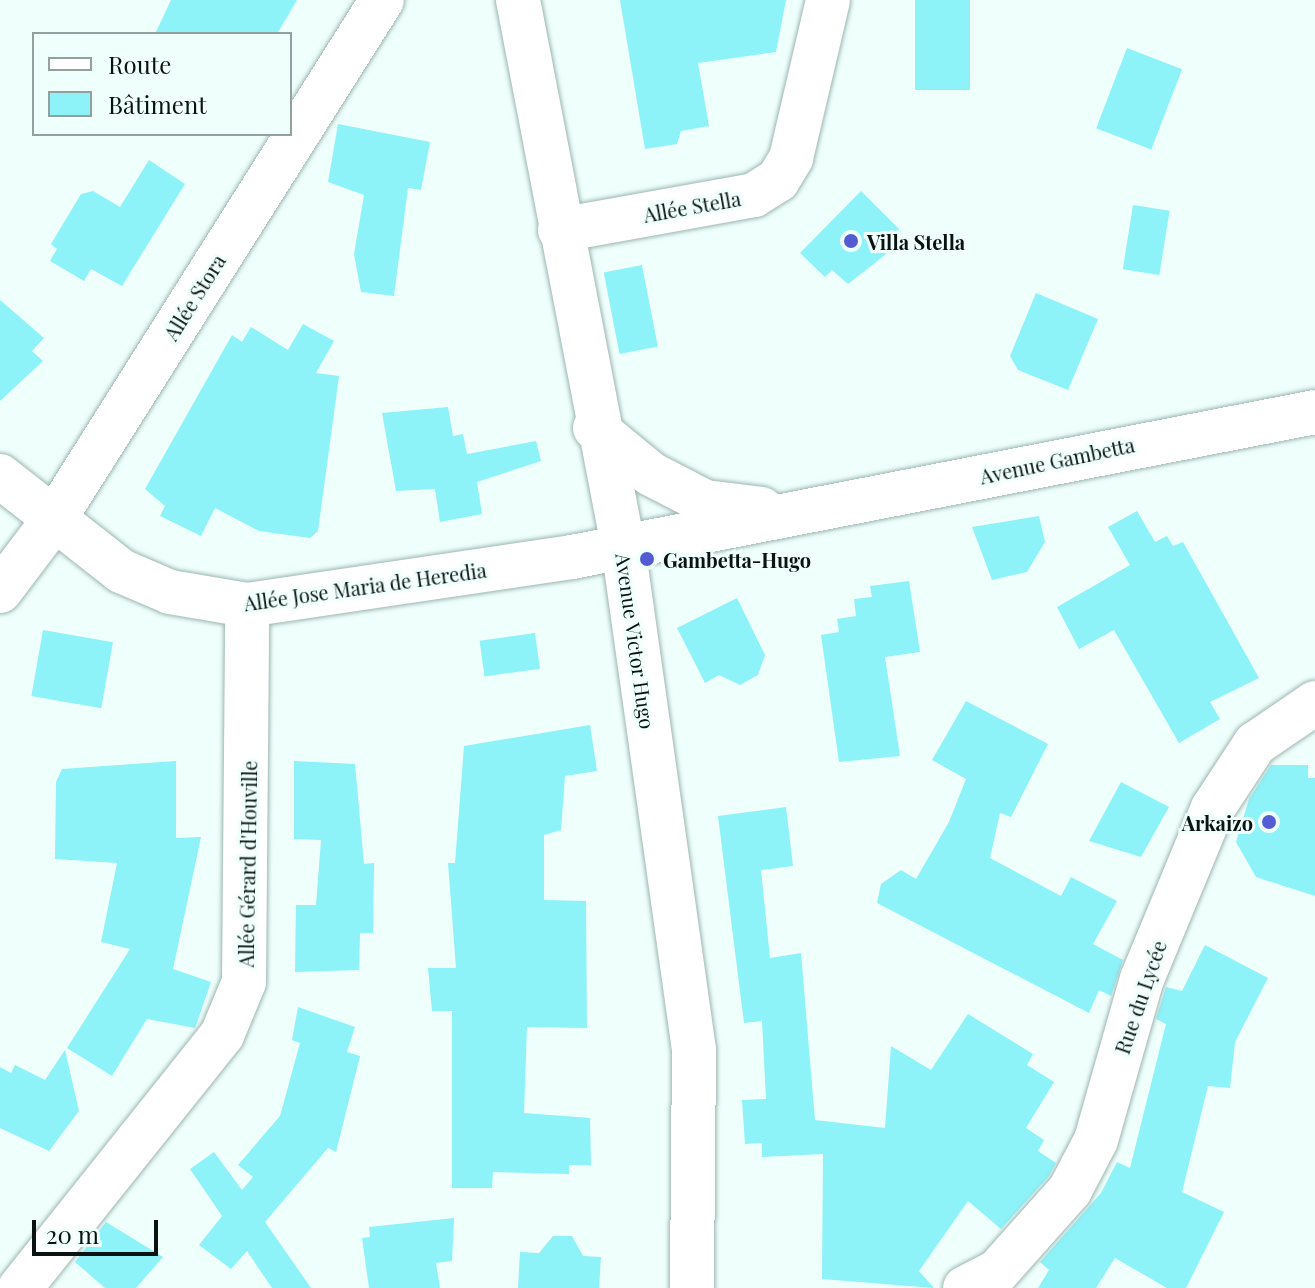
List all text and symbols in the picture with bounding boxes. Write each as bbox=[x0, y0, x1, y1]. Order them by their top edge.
legend bbox=[32, 32, 292, 136]
text: Route bbox=[108, 48, 171, 80]
text: Bâtiment bbox=[108, 88, 207, 120]
street label: Allée Stella bbox=[641, 186, 743, 226]
place label: Villa Stella bbox=[867, 229, 965, 253]
marker: Villa Stella bbox=[842, 232, 860, 250]
street label: Allée Stora bbox=[158, 250, 230, 344]
street label: Avenue Gambetta bbox=[978, 432, 1136, 488]
place label: Gambetta-Hugo bbox=[663, 547, 811, 571]
marker: Gambetta-Hugo bbox=[638, 550, 656, 568]
street label: Avenue Victor Hugo bbox=[612, 551, 660, 731]
street label: Allée Jose Maria de Heredia bbox=[242, 557, 488, 615]
street label: Allée Gérard d'Houville bbox=[233, 760, 261, 968]
place label: Arkaizo bbox=[1182, 810, 1253, 834]
marker: Arkaizo bbox=[1260, 813, 1278, 831]
street label: Rue du Lycée bbox=[1109, 937, 1171, 1057]
scale bar bbox=[36, 1204, 162, 1254]
text: 20 m bbox=[46, 1218, 99, 1250]

